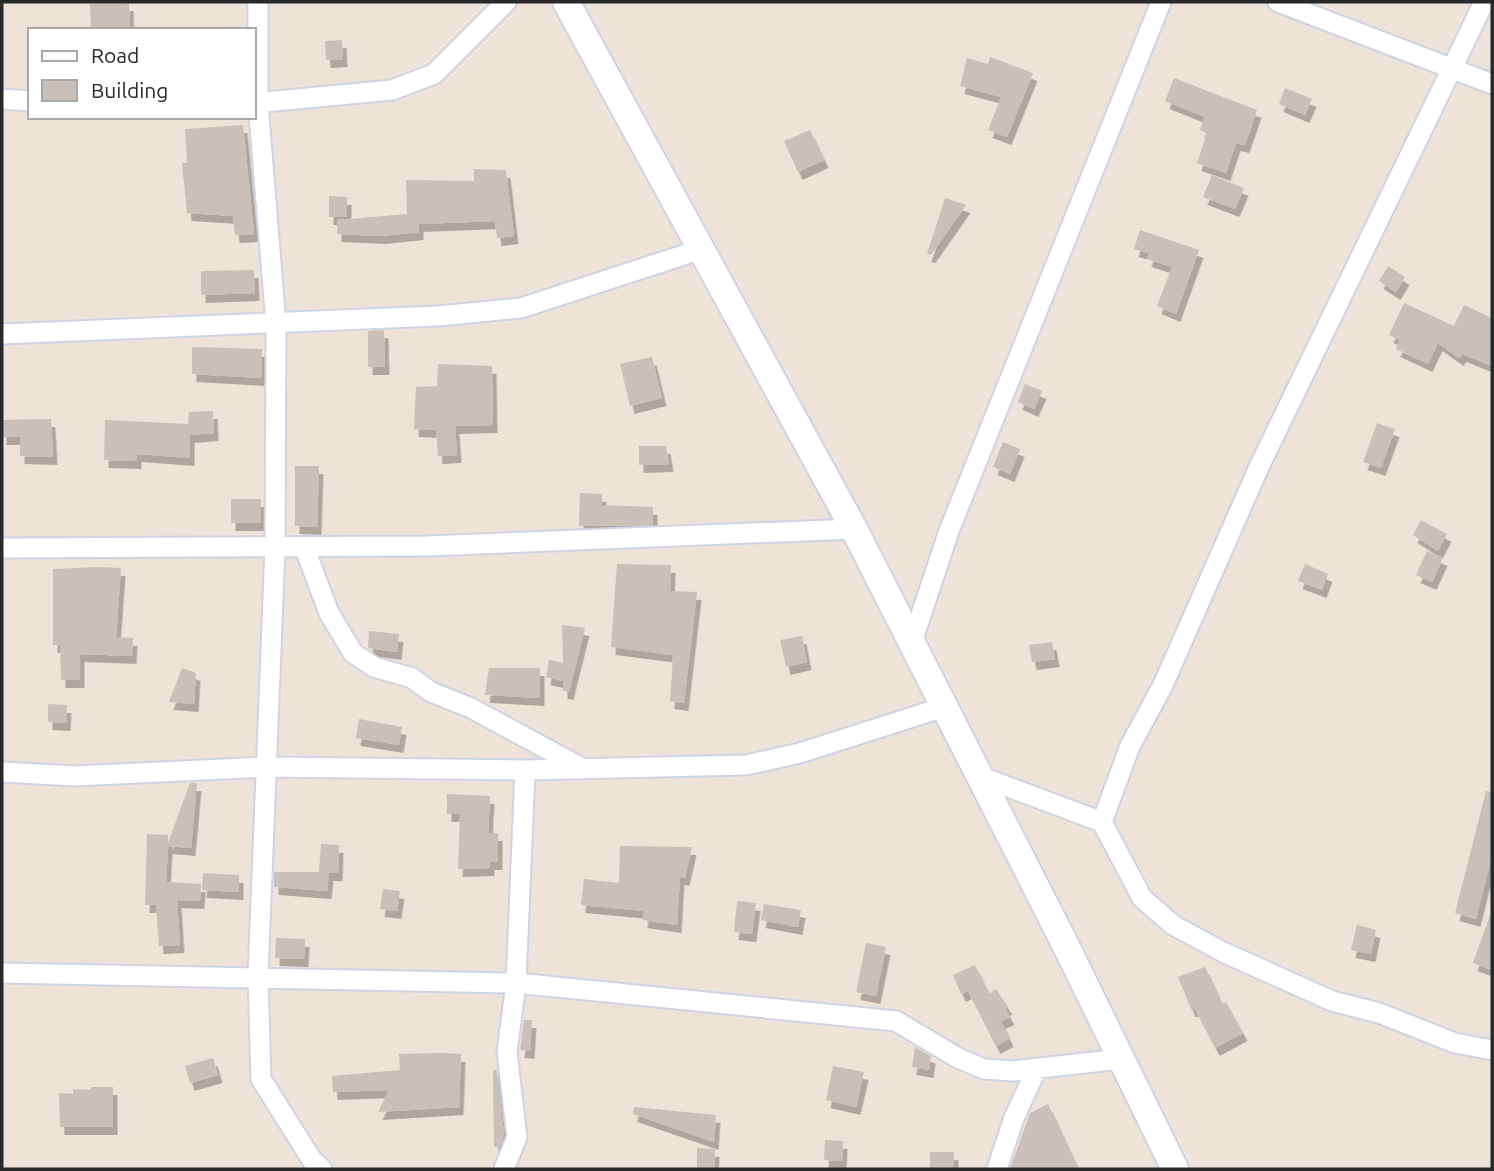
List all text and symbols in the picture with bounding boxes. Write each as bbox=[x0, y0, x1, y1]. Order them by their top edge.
legend bbox=[28, 28, 256, 119]
text: Road bbox=[91, 43, 139, 67]
text: Building bbox=[91, 78, 168, 102]

